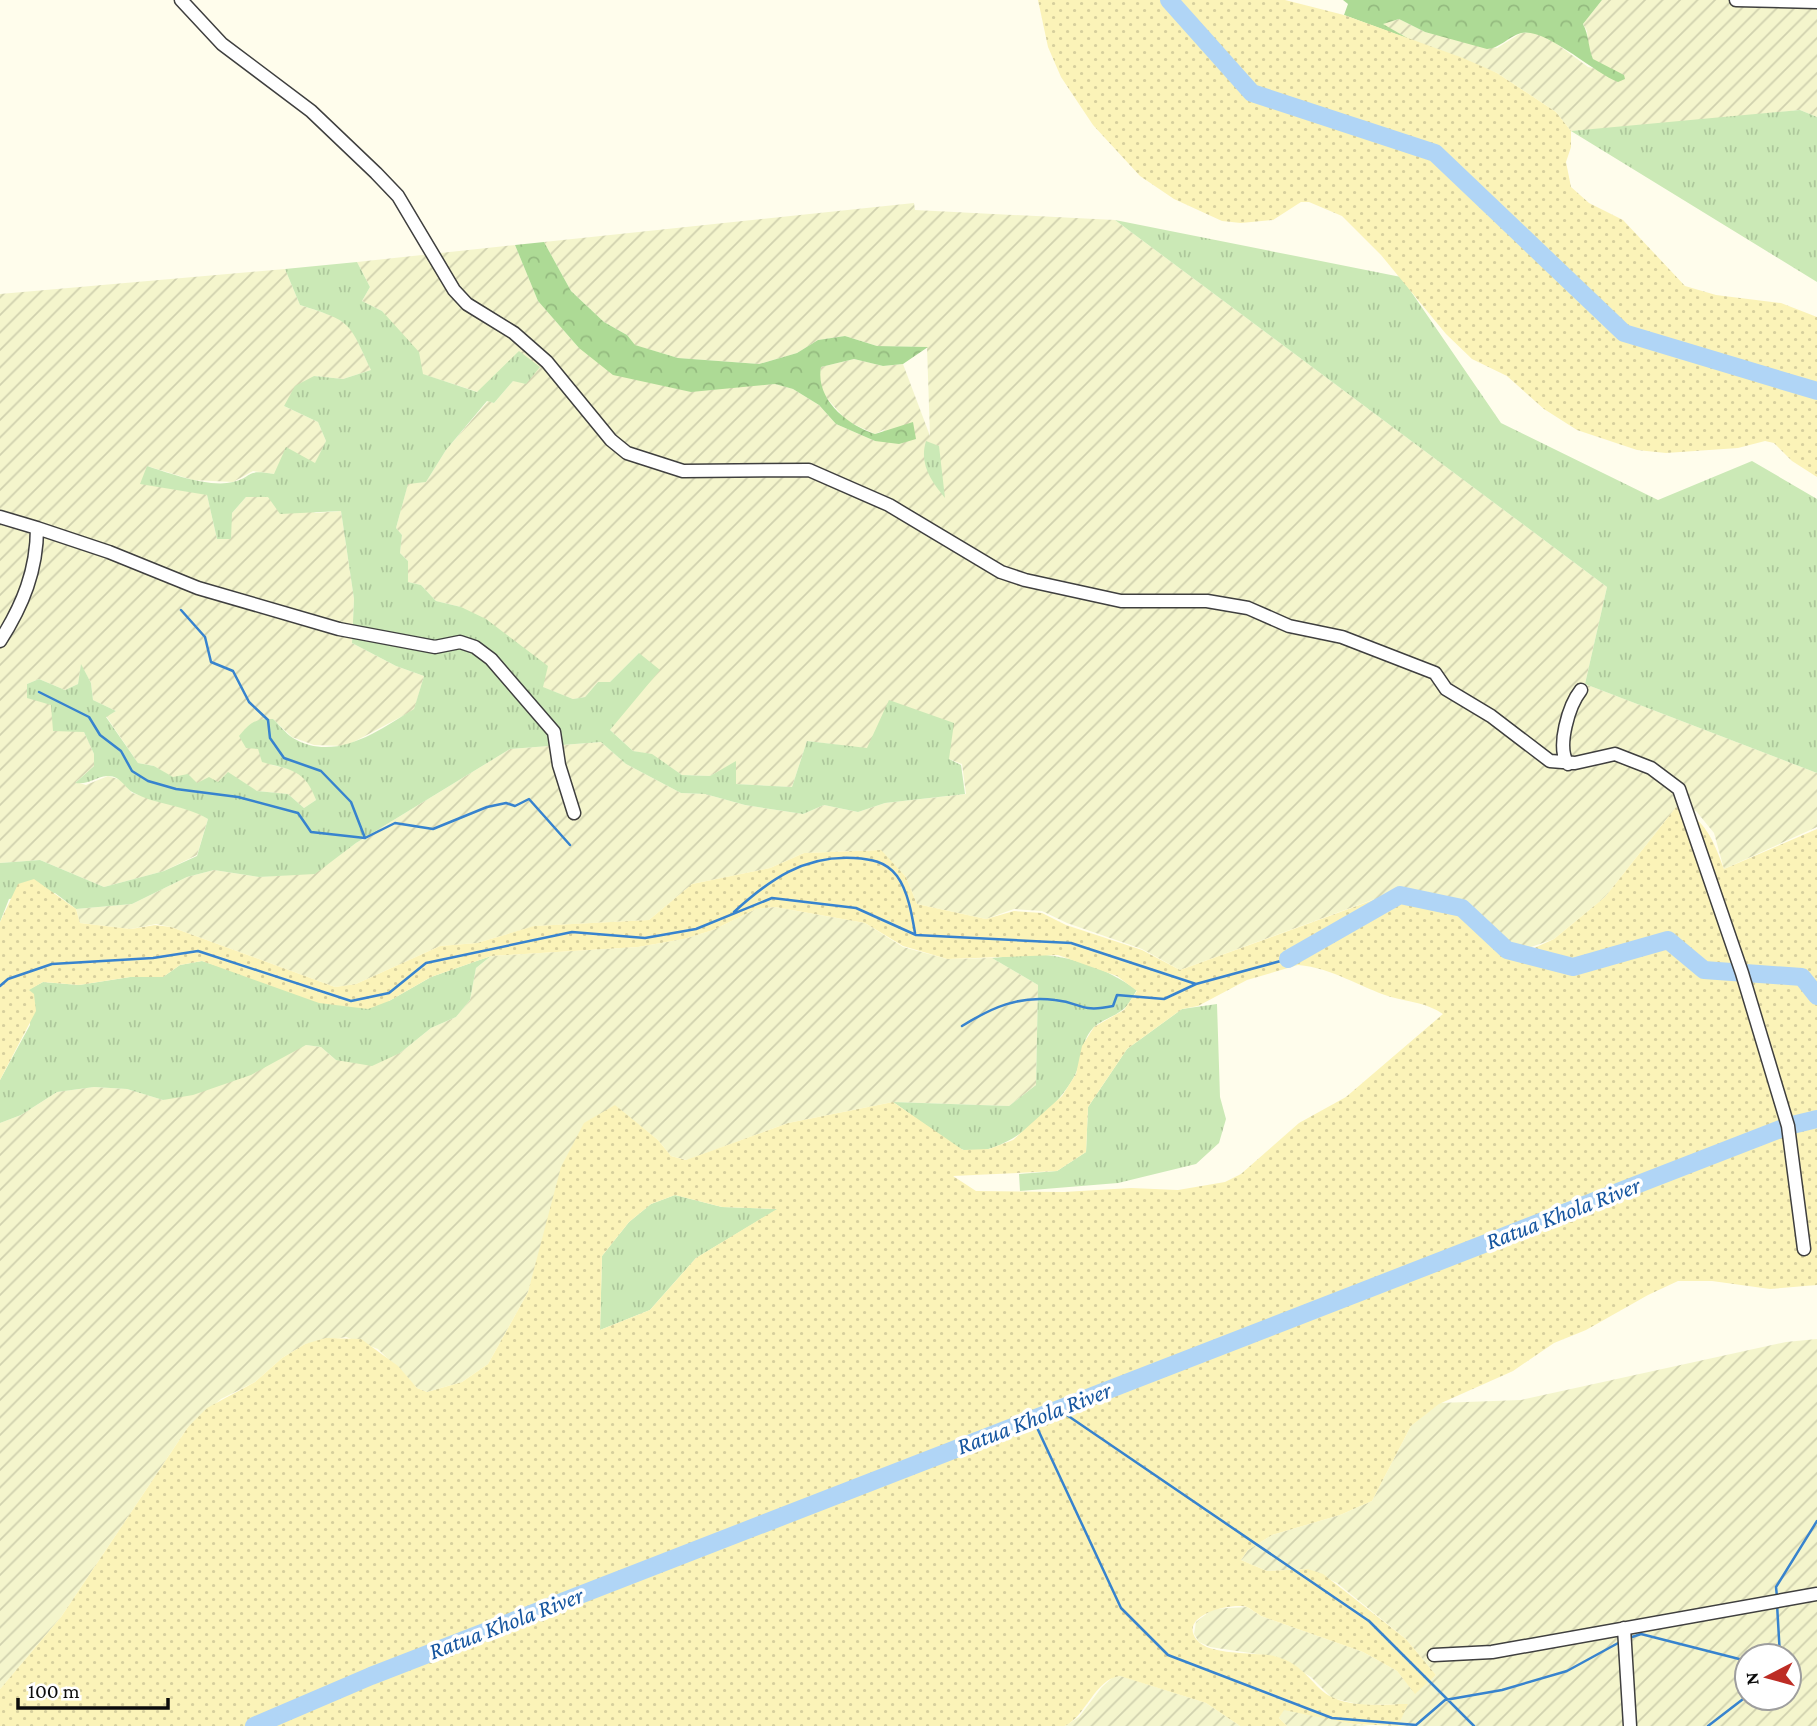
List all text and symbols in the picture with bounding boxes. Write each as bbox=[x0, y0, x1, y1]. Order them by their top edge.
water label: Ratua Khola River bbox=[1482, 1170, 1645, 1254]
water label: Ratua Khola River bbox=[953, 1375, 1116, 1459]
water label: Ratua Khola River bbox=[425, 1580, 588, 1664]
north arrow bbox=[1733, 1642, 1803, 1712]
scale bar bbox=[18, 1666, 168, 1710]
text: N bbox=[1740, 1671, 1763, 1686]
text: 100 m bbox=[28, 1679, 80, 1703]

